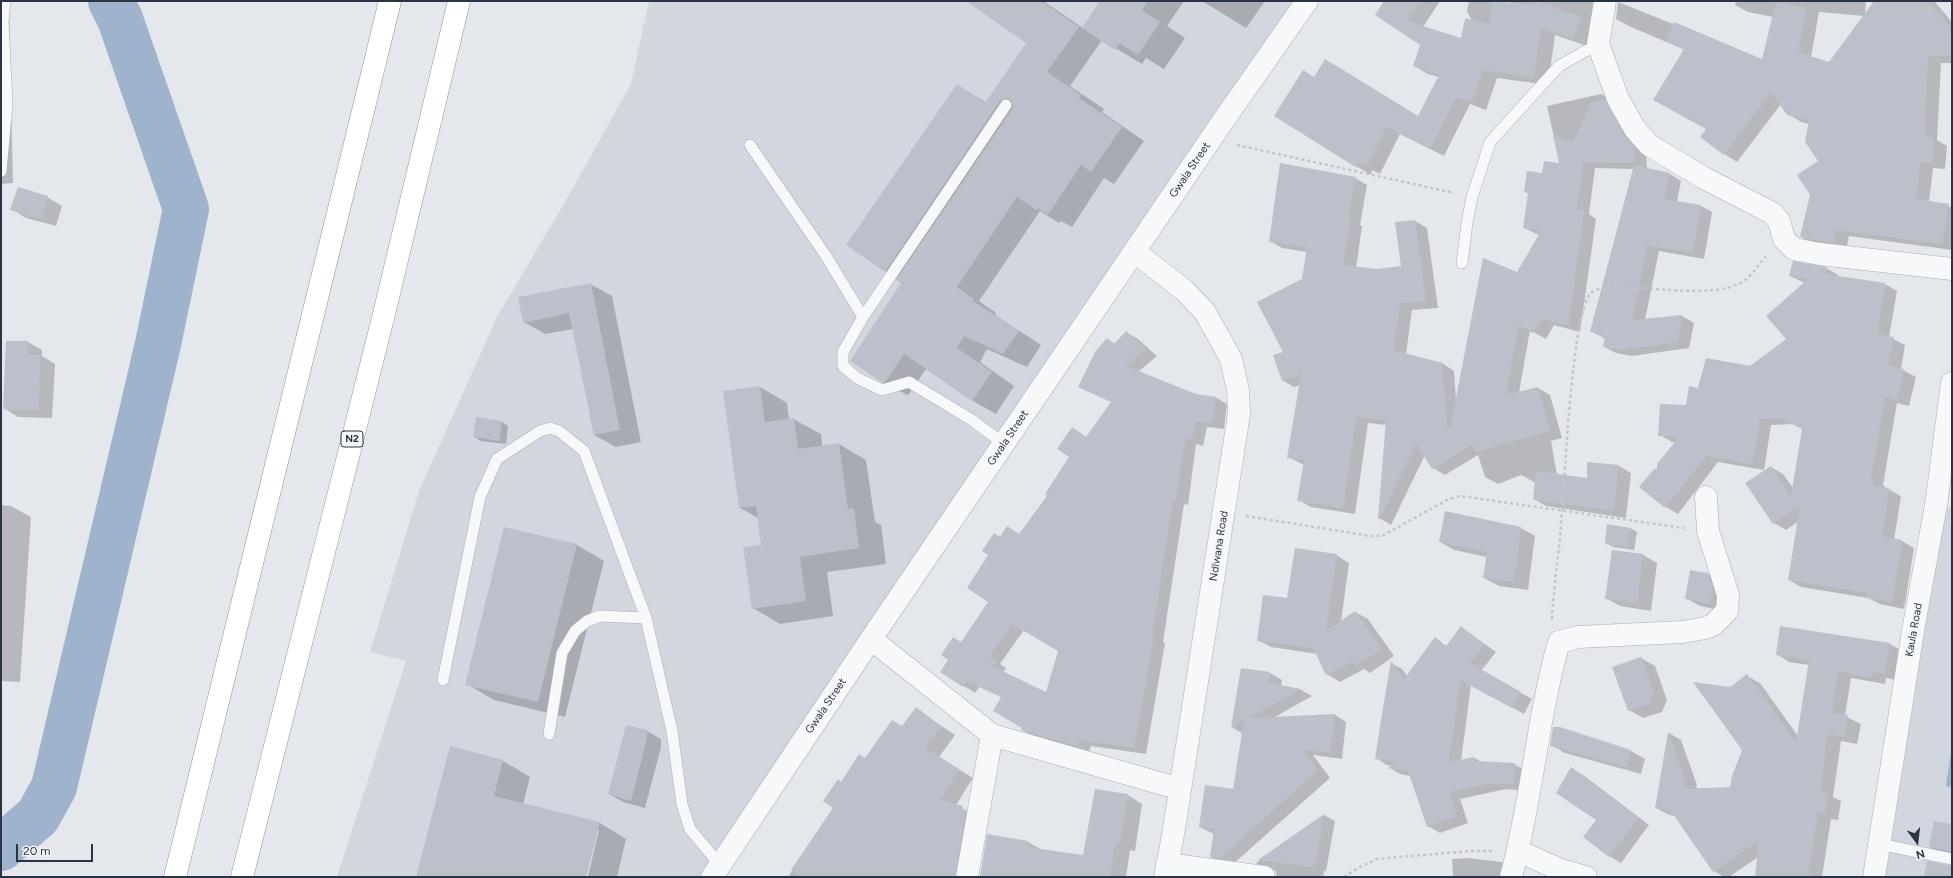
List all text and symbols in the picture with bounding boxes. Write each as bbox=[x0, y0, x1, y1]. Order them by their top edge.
street label: Gwala Street bbox=[1167, 140, 1213, 200]
street label: Gwala Street bbox=[985, 408, 1031, 468]
road number: N2 bbox=[341, 431, 363, 447]
street label: Ndlwana Road bbox=[1207, 510, 1231, 582]
street label: Kaula Road bbox=[1903, 602, 1925, 658]
street label: Gwala Street bbox=[803, 676, 849, 736]
north arrow bbox=[1897, 822, 1937, 862]
scale bar bbox=[18, 836, 95, 862]
text: 20 m bbox=[23, 844, 51, 858]
text: N bbox=[1914, 847, 1926, 861]

